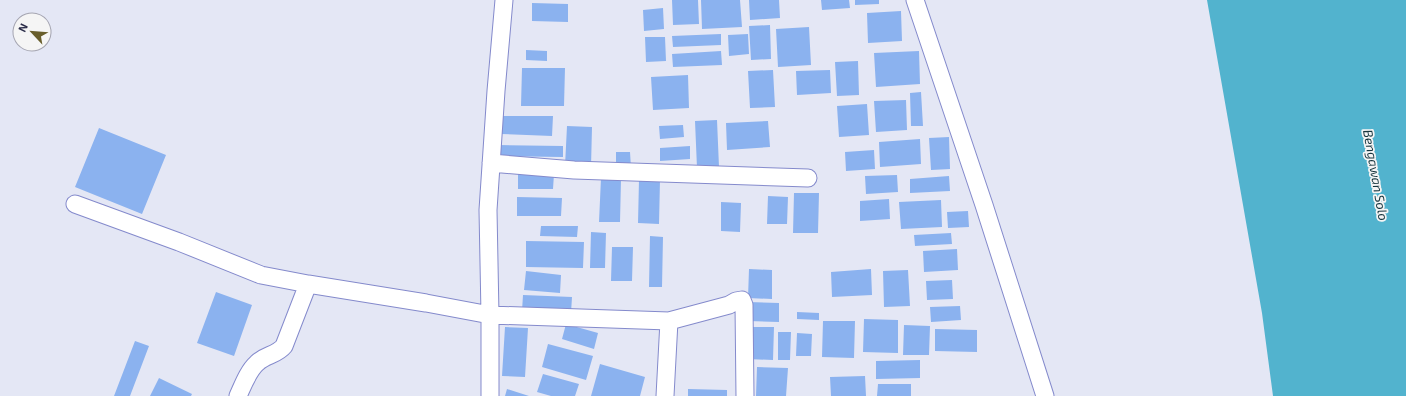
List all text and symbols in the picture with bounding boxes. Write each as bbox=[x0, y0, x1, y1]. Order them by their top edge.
north arrow bbox=[12, 12, 52, 52]
text: N bbox=[15, 21, 30, 34]
water label: Bengawan Solo bbox=[1360, 128, 1392, 222]

